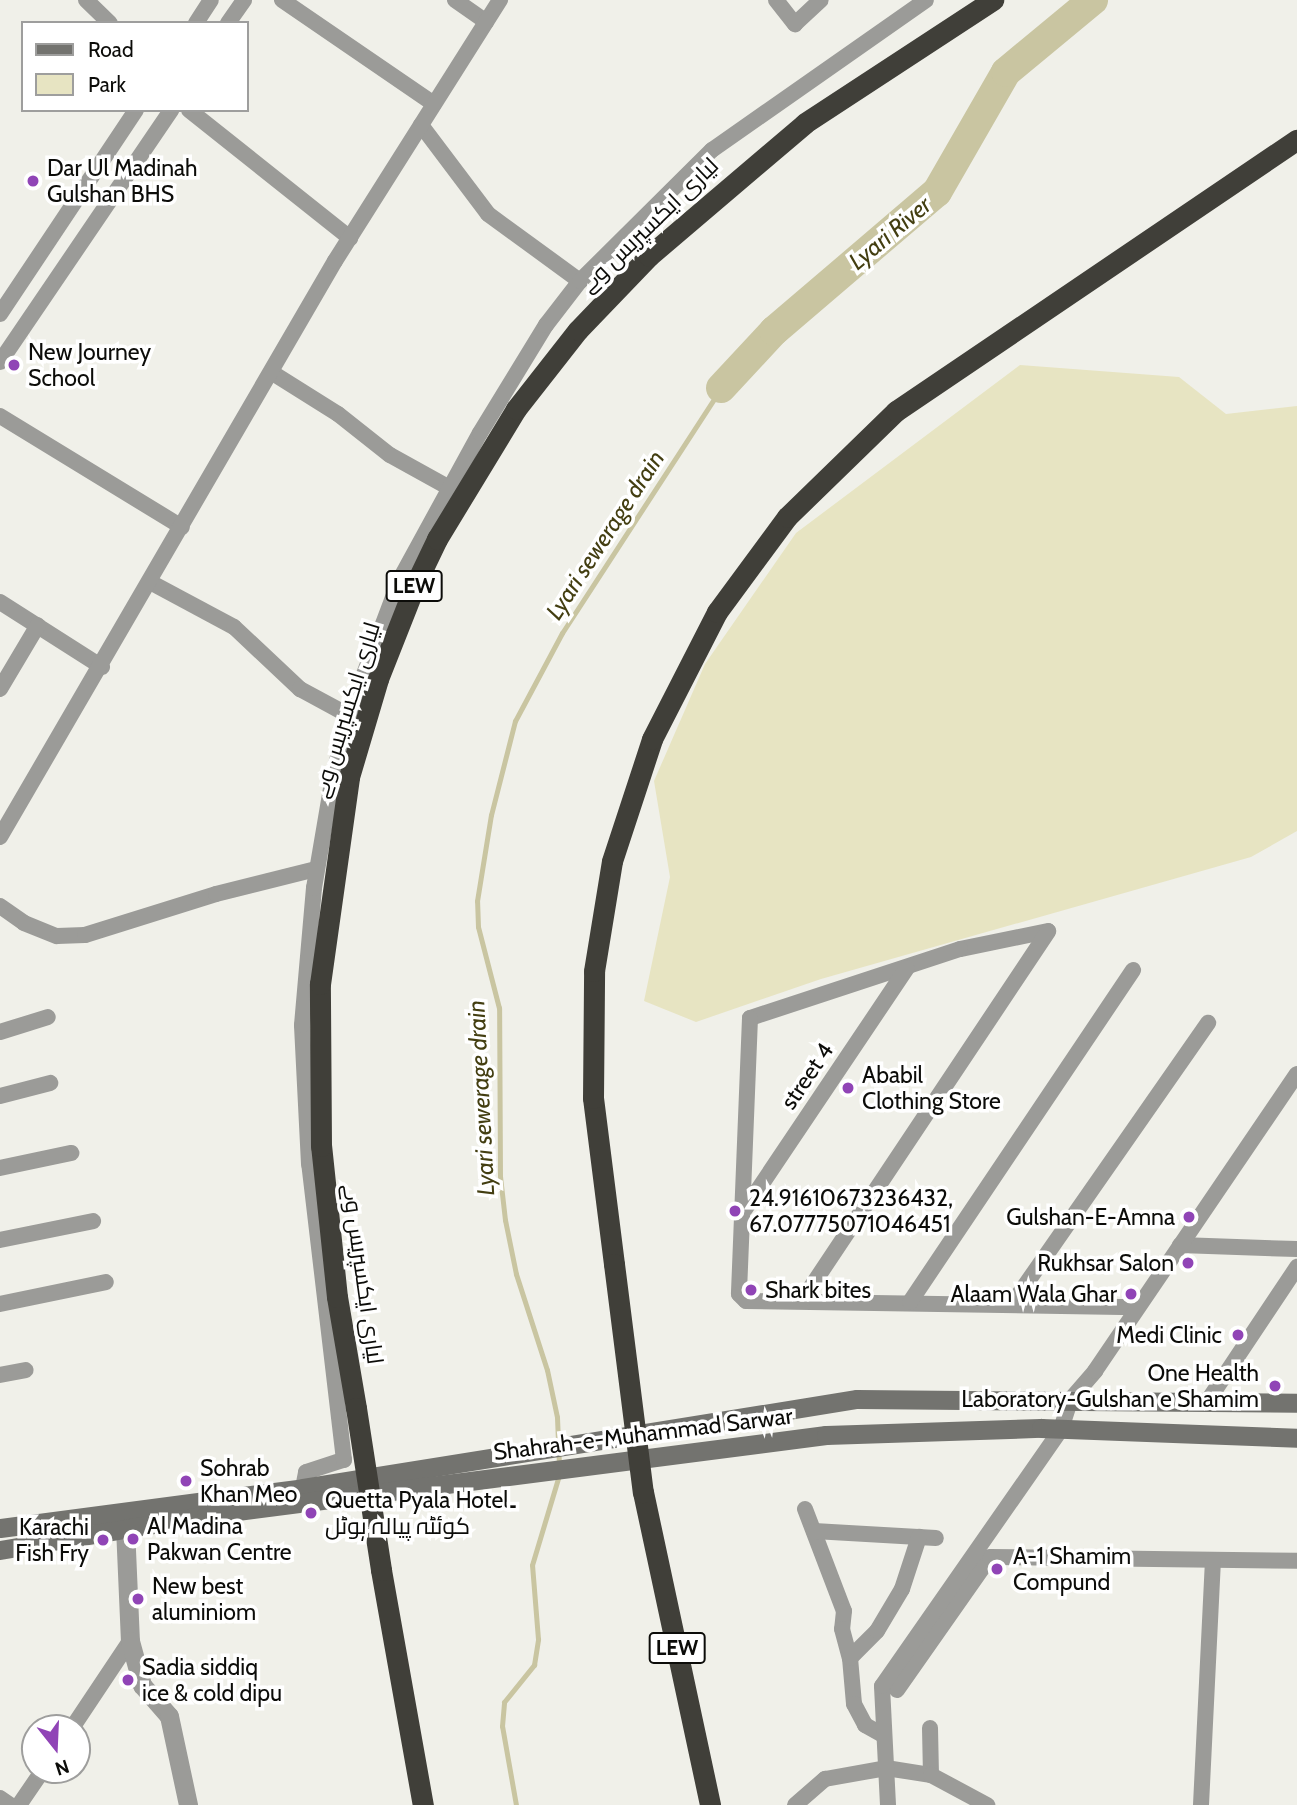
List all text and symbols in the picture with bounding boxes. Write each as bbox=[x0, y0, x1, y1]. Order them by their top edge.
legend bbox=[21, 21, 248, 112]
text: Road bbox=[88, 37, 134, 62]
text: Park bbox=[88, 72, 126, 97]
street label: لیاری ایکسپریس وے bbox=[574, 152, 724, 298]
place label: Dar Ul Madinah Gulshan BHS bbox=[47, 154, 198, 208]
marker: Dar Ul Madinah Gulshan BHS bbox=[25, 173, 41, 189]
water label: Lyari River bbox=[843, 190, 937, 276]
place label: New Journey School bbox=[28, 338, 151, 392]
marker: New Journey School bbox=[6, 357, 22, 373]
water label: Lyari sewerage drain bbox=[540, 445, 670, 625]
road number: LEW bbox=[384, 568, 444, 604]
street label: لیاری ایکسپریس وے bbox=[306, 619, 386, 801]
water label: Lyari sewerage drain bbox=[462, 1000, 500, 1196]
street label: street 4 bbox=[775, 1038, 839, 1114]
place label: Ababil Clothing Store bbox=[862, 1061, 1001, 1115]
marker: Ababil Clothing Store bbox=[840, 1080, 856, 1096]
street label: لیاری ایکسپریس وے bbox=[337, 1182, 389, 1366]
place label: 24.91610673236432, 67.07775071046451 bbox=[749, 1184, 953, 1238]
marker: 24.91610673236432, 67.07775071046451 bbox=[727, 1203, 743, 1219]
place label: Gulshan-E-Amna bbox=[1006, 1203, 1175, 1231]
marker: Gulshan-E-Amna bbox=[1181, 1209, 1197, 1225]
place label: Rukhsar Salon bbox=[1037, 1249, 1174, 1277]
marker: Rukhsar Salon bbox=[1180, 1255, 1196, 1271]
place label: Shark bites bbox=[765, 1276, 871, 1304]
place label: Alaam Wala Ghar bbox=[951, 1280, 1117, 1308]
marker: Shark bites bbox=[743, 1282, 759, 1298]
marker: Alaam Wala Ghar bbox=[1123, 1286, 1139, 1302]
place label: Medi Clinic bbox=[1116, 1321, 1222, 1349]
marker: Medi Clinic bbox=[1228, 1325, 1248, 1345]
place label: One Health Laboratory-Gulshan e Shamim bbox=[961, 1359, 1259, 1413]
marker: One Health Laboratory-Gulshan e Shamim bbox=[1265, 1376, 1285, 1396]
street label: Shahrah-e-Muhammad Sarwar bbox=[492, 1402, 794, 1466]
place label: Sohrab Khan Meo bbox=[200, 1454, 297, 1508]
marker: Sohrab Khan Meo bbox=[178, 1473, 194, 1489]
place label: Quetta Pyala Hotel۔ کوئٹہ پیالہ ہوٹل bbox=[325, 1486, 517, 1540]
marker: Quetta Pyala Hotel۔ کوئٹہ پیالہ ہوٹل bbox=[303, 1505, 319, 1521]
place label: Al Madina Pakwan Centre bbox=[147, 1512, 292, 1566]
place label: Karachi Fish Fry bbox=[15, 1513, 89, 1567]
marker: Al Madina Pakwan Centre bbox=[125, 1531, 141, 1547]
marker: Karachi Fish Fry bbox=[95, 1532, 111, 1548]
place label: A-1 Shamim Compund bbox=[1013, 1542, 1131, 1596]
marker: A-1 Shamim Compund bbox=[987, 1559, 1007, 1579]
place label: New best aluminiom bbox=[152, 1572, 256, 1626]
marker: New best aluminiom bbox=[130, 1591, 146, 1607]
road number: LEW bbox=[647, 1630, 707, 1666]
place label: Sadia siddiq ice & cold dipu bbox=[142, 1653, 282, 1707]
marker: Sadia siddiq ice & cold dipu bbox=[120, 1672, 136, 1688]
north arrow bbox=[21, 1714, 91, 1784]
text: N bbox=[52, 1755, 72, 1781]

